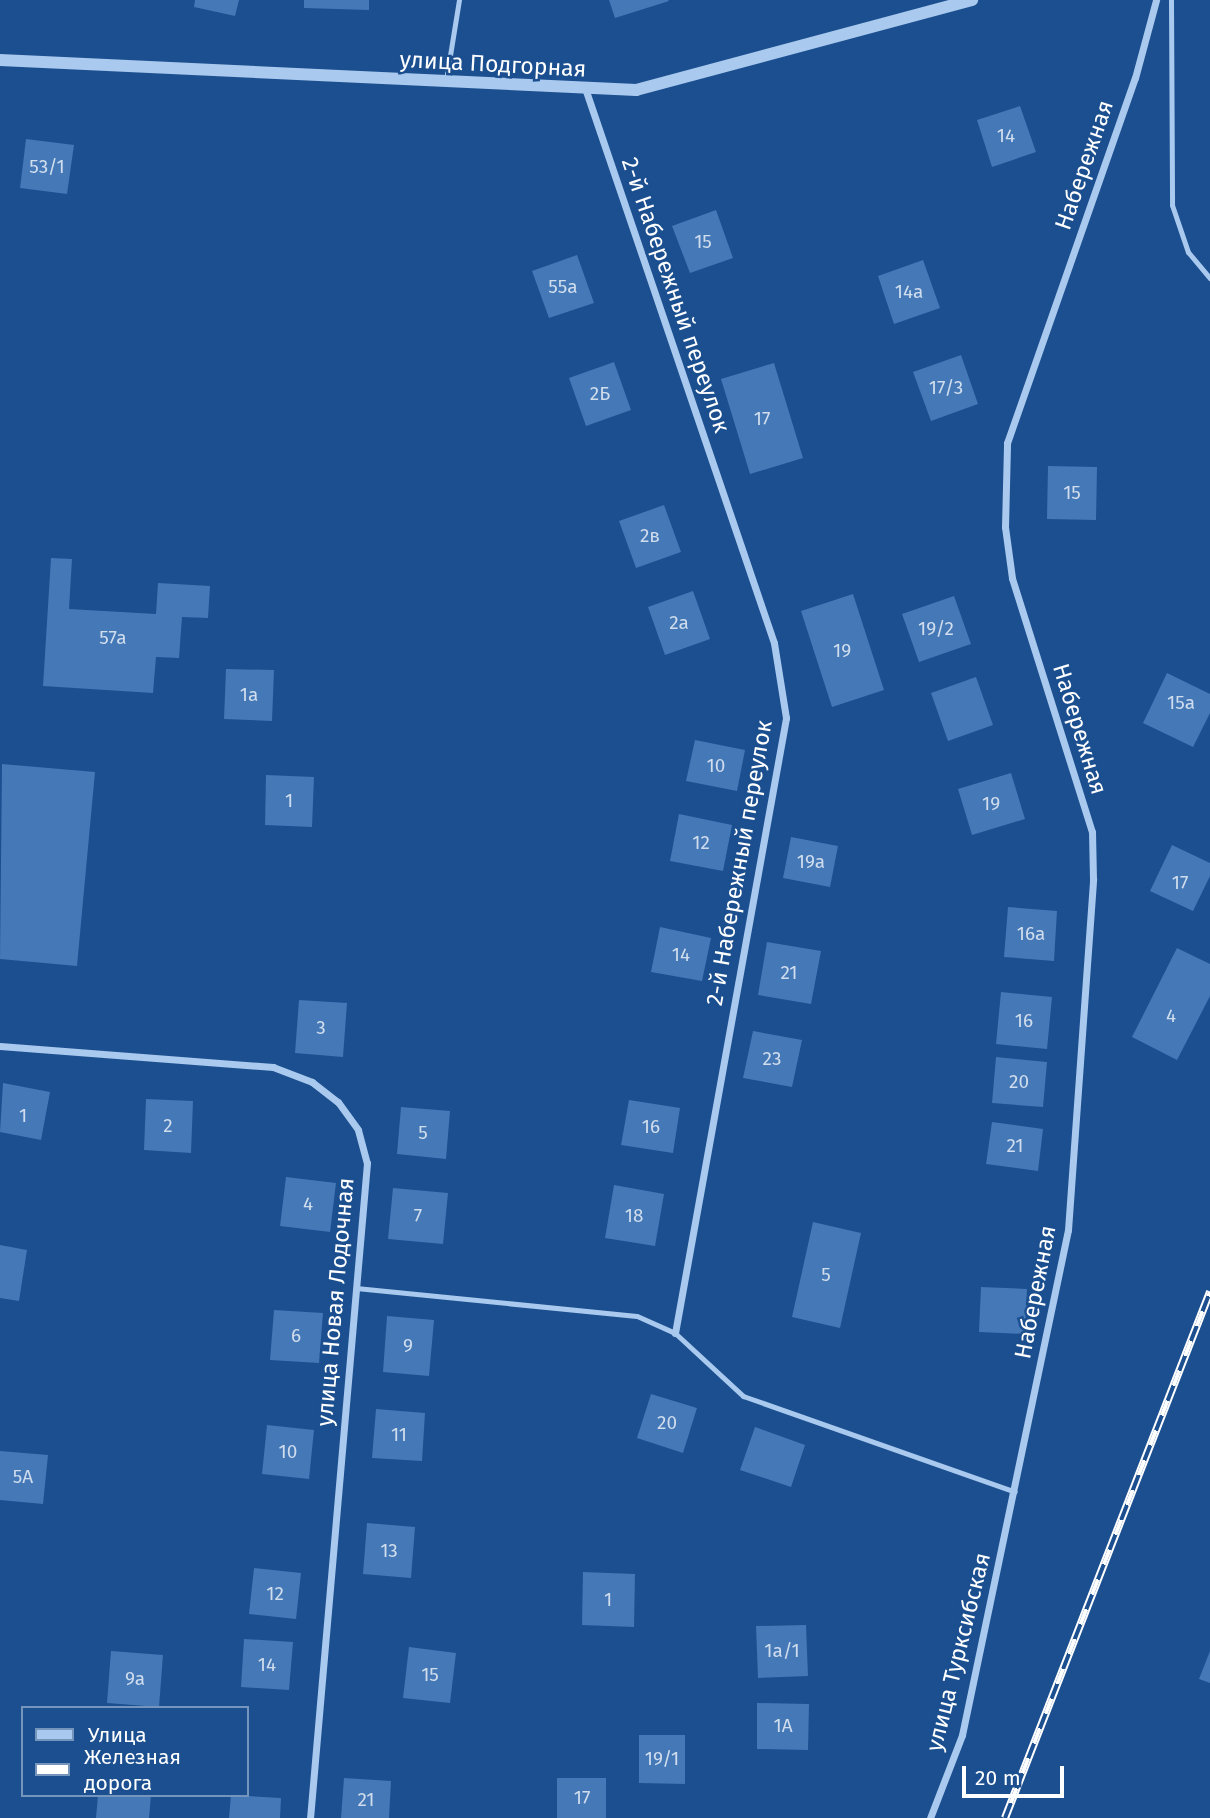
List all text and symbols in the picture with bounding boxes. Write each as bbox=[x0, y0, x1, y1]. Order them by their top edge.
street label: улица Подгорная bbox=[399, 45, 587, 83]
street label: Набережная bbox=[1049, 97, 1119, 233]
house number: 14 bbox=[997, 125, 1015, 147]
street label: 2-й Набережный переулок bbox=[616, 154, 736, 436]
house number: 53/1 bbox=[29, 156, 65, 178]
house number: 15 bbox=[694, 231, 712, 253]
house number: 55а bbox=[548, 276, 578, 298]
house number: 14а bbox=[895, 281, 923, 303]
house number: 17/3 bbox=[929, 377, 963, 399]
house number: 2Б bbox=[590, 383, 610, 405]
house number: 17 bbox=[754, 408, 770, 430]
house number: 15 bbox=[1063, 482, 1081, 504]
house number: 2в bbox=[640, 525, 660, 547]
house number: 2а bbox=[669, 612, 689, 634]
house number: 19/2 bbox=[918, 618, 954, 640]
house number: 57а bbox=[99, 627, 127, 649]
house number: 19 bbox=[833, 640, 851, 662]
street label: Набережная bbox=[1047, 660, 1113, 798]
house number: 1а bbox=[240, 684, 258, 706]
house number: 15а bbox=[1167, 692, 1195, 714]
street label: 2-й Набережный переулок bbox=[700, 718, 778, 1008]
house number: 10 bbox=[707, 755, 725, 777]
house number: 1 bbox=[285, 790, 293, 812]
house number: 19 bbox=[982, 793, 1000, 815]
house number: 12 bbox=[692, 832, 710, 854]
house number: 19а bbox=[797, 851, 825, 873]
house number: 17 bbox=[1172, 872, 1188, 894]
house number: 16а bbox=[1017, 923, 1045, 945]
house number: 14 bbox=[672, 944, 690, 966]
house number: 21 bbox=[780, 962, 798, 984]
house number: 4 bbox=[1166, 1005, 1176, 1027]
house number: 16 bbox=[1015, 1010, 1033, 1032]
house number: 3 bbox=[316, 1017, 326, 1039]
house number: 23 bbox=[763, 1048, 781, 1070]
house number: 20 bbox=[1009, 1071, 1029, 1093]
house number: 1 bbox=[19, 1105, 27, 1127]
house number: 2 bbox=[163, 1115, 173, 1137]
house number: 16 bbox=[642, 1116, 660, 1138]
house number: 5 bbox=[418, 1122, 428, 1144]
house number: 21 bbox=[1006, 1135, 1024, 1157]
street label: улица Новая Лодочная bbox=[310, 1177, 360, 1427]
house number: 4 bbox=[303, 1193, 313, 1215]
house number: 7 bbox=[414, 1205, 422, 1227]
house number: 18 bbox=[625, 1205, 643, 1227]
street label: Набережная bbox=[1009, 1223, 1061, 1361]
house number: 5 bbox=[821, 1264, 831, 1286]
house number: 6 bbox=[291, 1325, 301, 1347]
house number: 9 bbox=[403, 1335, 413, 1357]
house number: 20 bbox=[657, 1412, 677, 1434]
house number: 11 bbox=[391, 1424, 407, 1446]
house number: 10 bbox=[279, 1441, 297, 1463]
house number: 5А bbox=[13, 1466, 33, 1488]
house number: 13 bbox=[380, 1540, 398, 1562]
street label: улица Турксибская bbox=[920, 1550, 996, 1754]
house number: 12 bbox=[266, 1583, 284, 1605]
house number: 1 bbox=[604, 1589, 612, 1611]
house number: 1а/1 bbox=[764, 1640, 800, 1662]
house number: 14 bbox=[258, 1654, 276, 1676]
house number: 15 bbox=[421, 1664, 439, 1686]
house number: 9а bbox=[125, 1668, 145, 1690]
legend bbox=[21, 1706, 248, 1797]
house number: 1А bbox=[773, 1715, 793, 1737]
text: Улица bbox=[88, 1722, 147, 1748]
text: Железная дорога bbox=[84, 1744, 181, 1796]
house number: 19/1 bbox=[645, 1748, 679, 1770]
scale bar bbox=[965, 1752, 1066, 1796]
text: 20 m bbox=[975, 1765, 1021, 1791]
house number: 17 bbox=[574, 1787, 590, 1809]
house number: 21 bbox=[357, 1789, 375, 1811]

